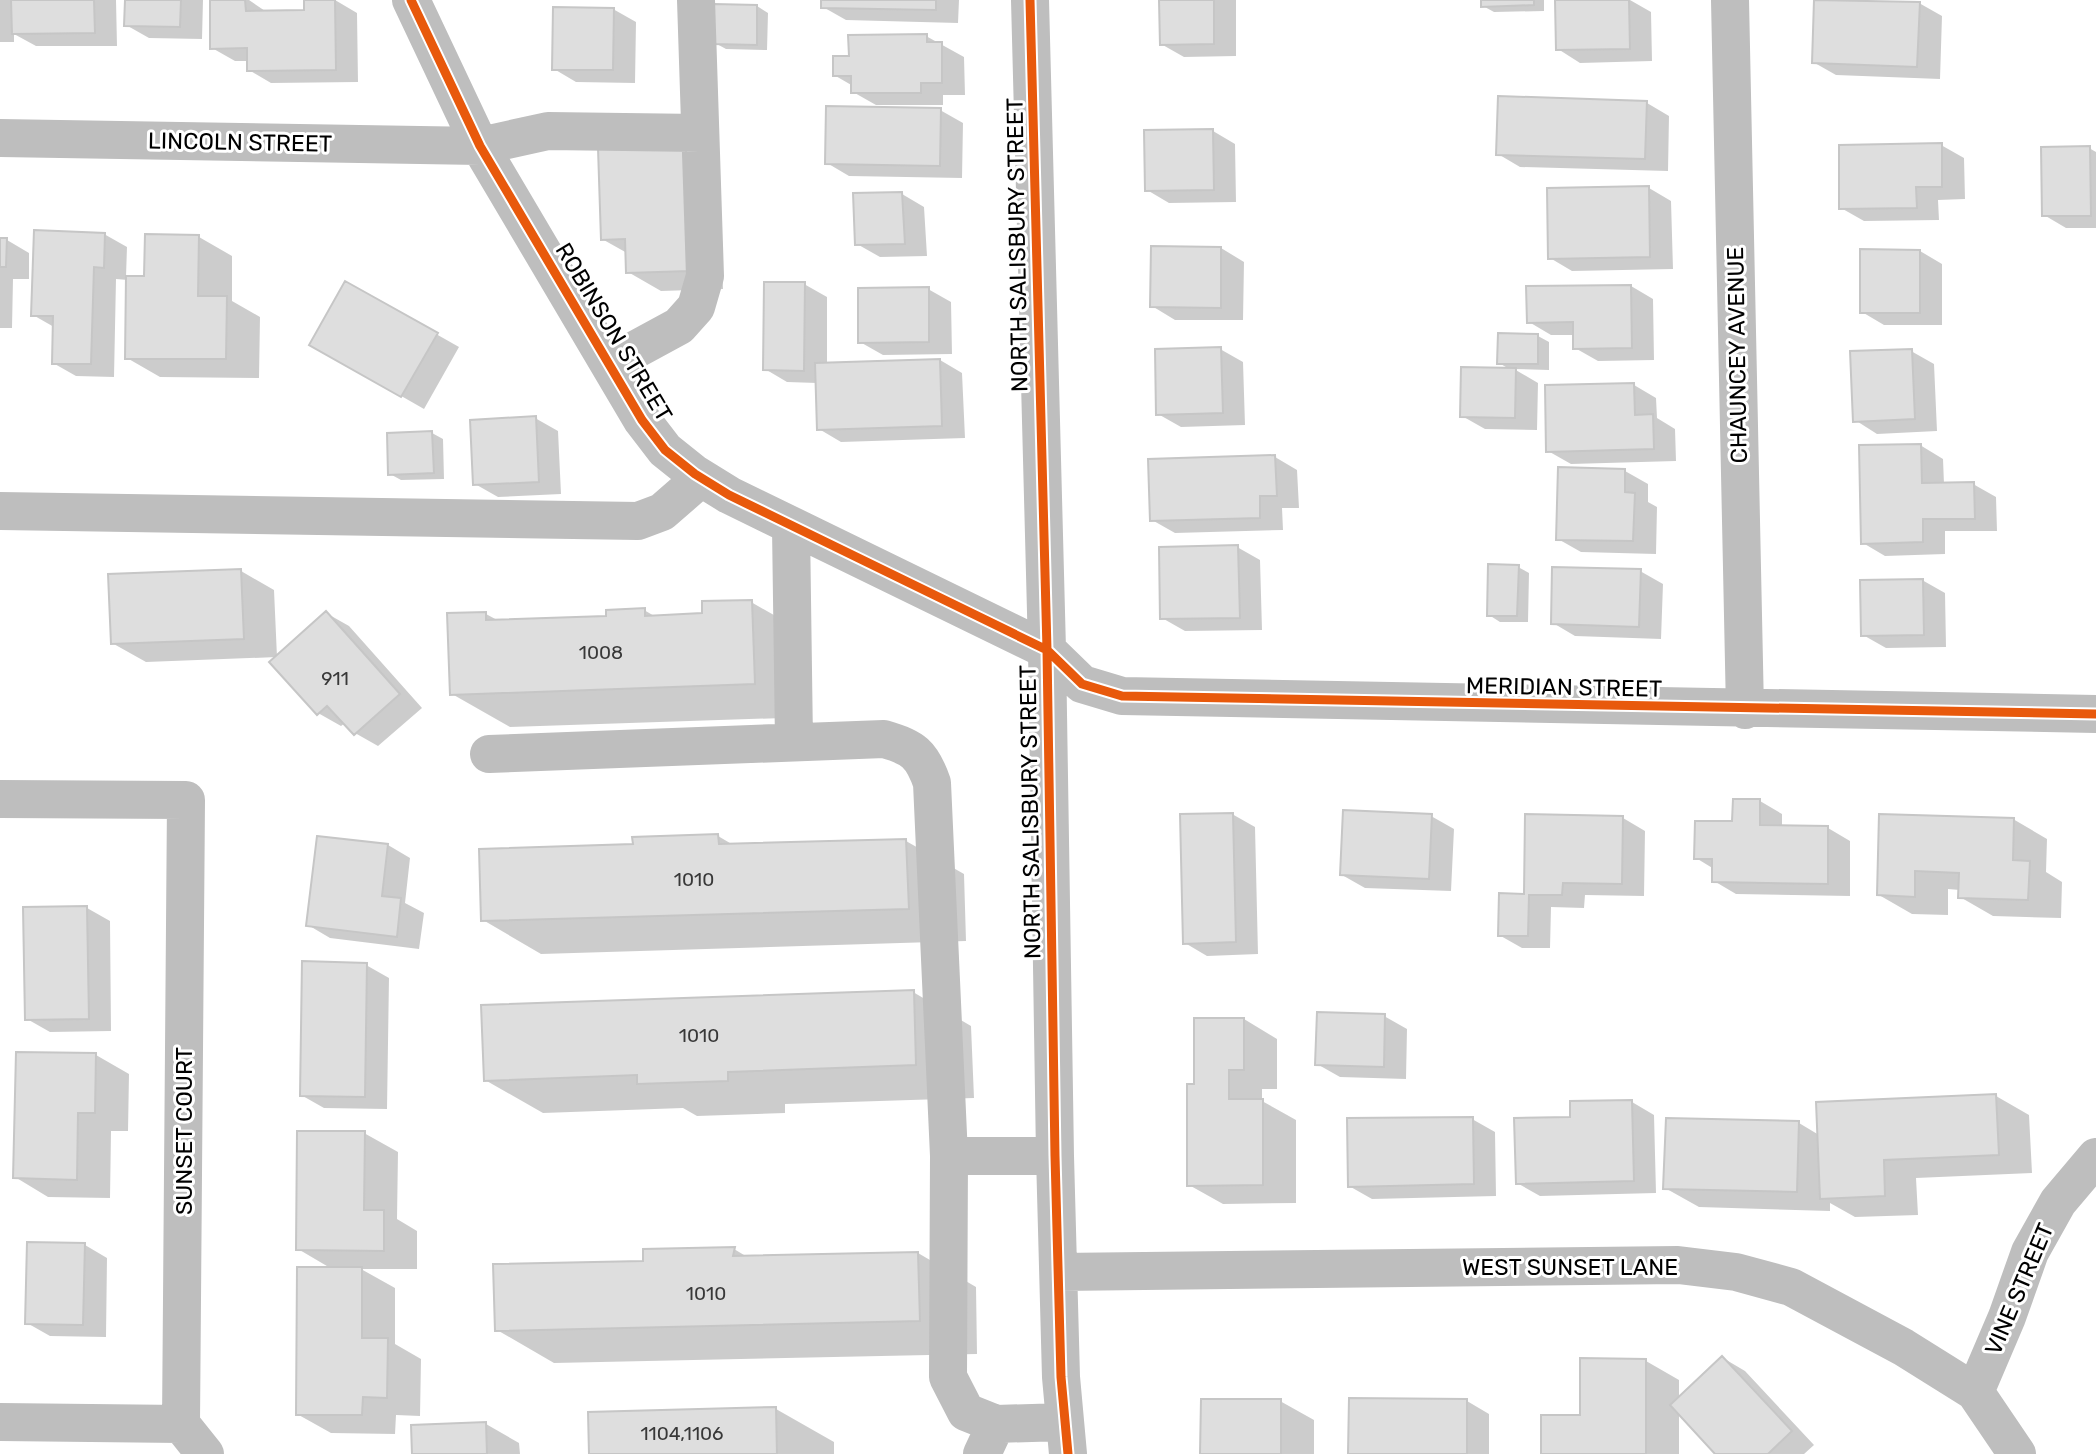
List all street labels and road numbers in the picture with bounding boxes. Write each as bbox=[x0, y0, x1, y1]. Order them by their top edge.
street label: NORTH SALISBURY STREET bbox=[1000, 98, 1034, 392]
street label: LINCOLN STREET bbox=[148, 126, 332, 158]
street label: ROBINSON STREET bbox=[550, 238, 678, 426]
street label: CHAUNCEY AVENUE bbox=[1721, 246, 1753, 464]
street label: NORTH SALISBURY STREET bbox=[1013, 665, 1047, 959]
street label: MERIDIAN STREET bbox=[1466, 671, 1662, 703]
street label: SUNSET COURT bbox=[170, 1047, 198, 1215]
street label: VINE STREET bbox=[1979, 1219, 2059, 1359]
street label: WEST SUNSET LANE bbox=[1462, 1253, 1678, 1281]

